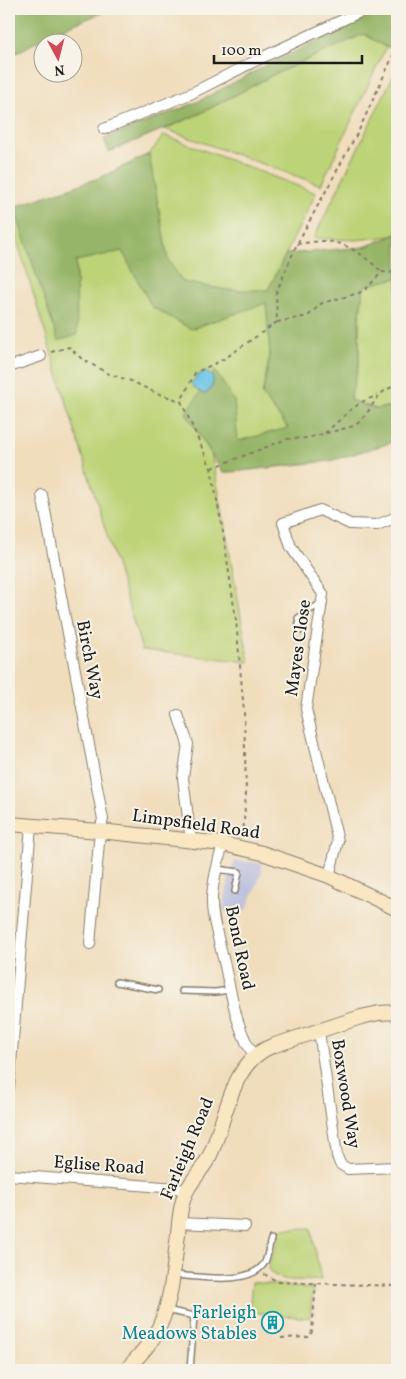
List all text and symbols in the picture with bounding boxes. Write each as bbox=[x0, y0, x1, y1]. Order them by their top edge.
north arrow bbox=[32, 32, 82, 82]
scale bar bbox=[214, 32, 361, 64]
text: 100 m bbox=[221, 41, 261, 62]
text: N bbox=[53, 59, 66, 79]
street label: Mayes Close bbox=[280, 598, 318, 698]
street label: Birch Way bbox=[69, 618, 109, 702]
street label: Limpsfield Road bbox=[130, 804, 262, 846]
street label: Bond Road bbox=[218, 903, 260, 993]
street label: Boxwood Way bbox=[324, 1037, 366, 1151]
street label: Farleigh Road bbox=[155, 1094, 221, 1204]
street label: Eglise Road bbox=[53, 1150, 145, 1182]
place label: Farleigh Meadows Stables bbox=[122, 1301, 257, 1347]
building icon: Farleigh Meadows Stables bbox=[261, 1311, 285, 1335]

